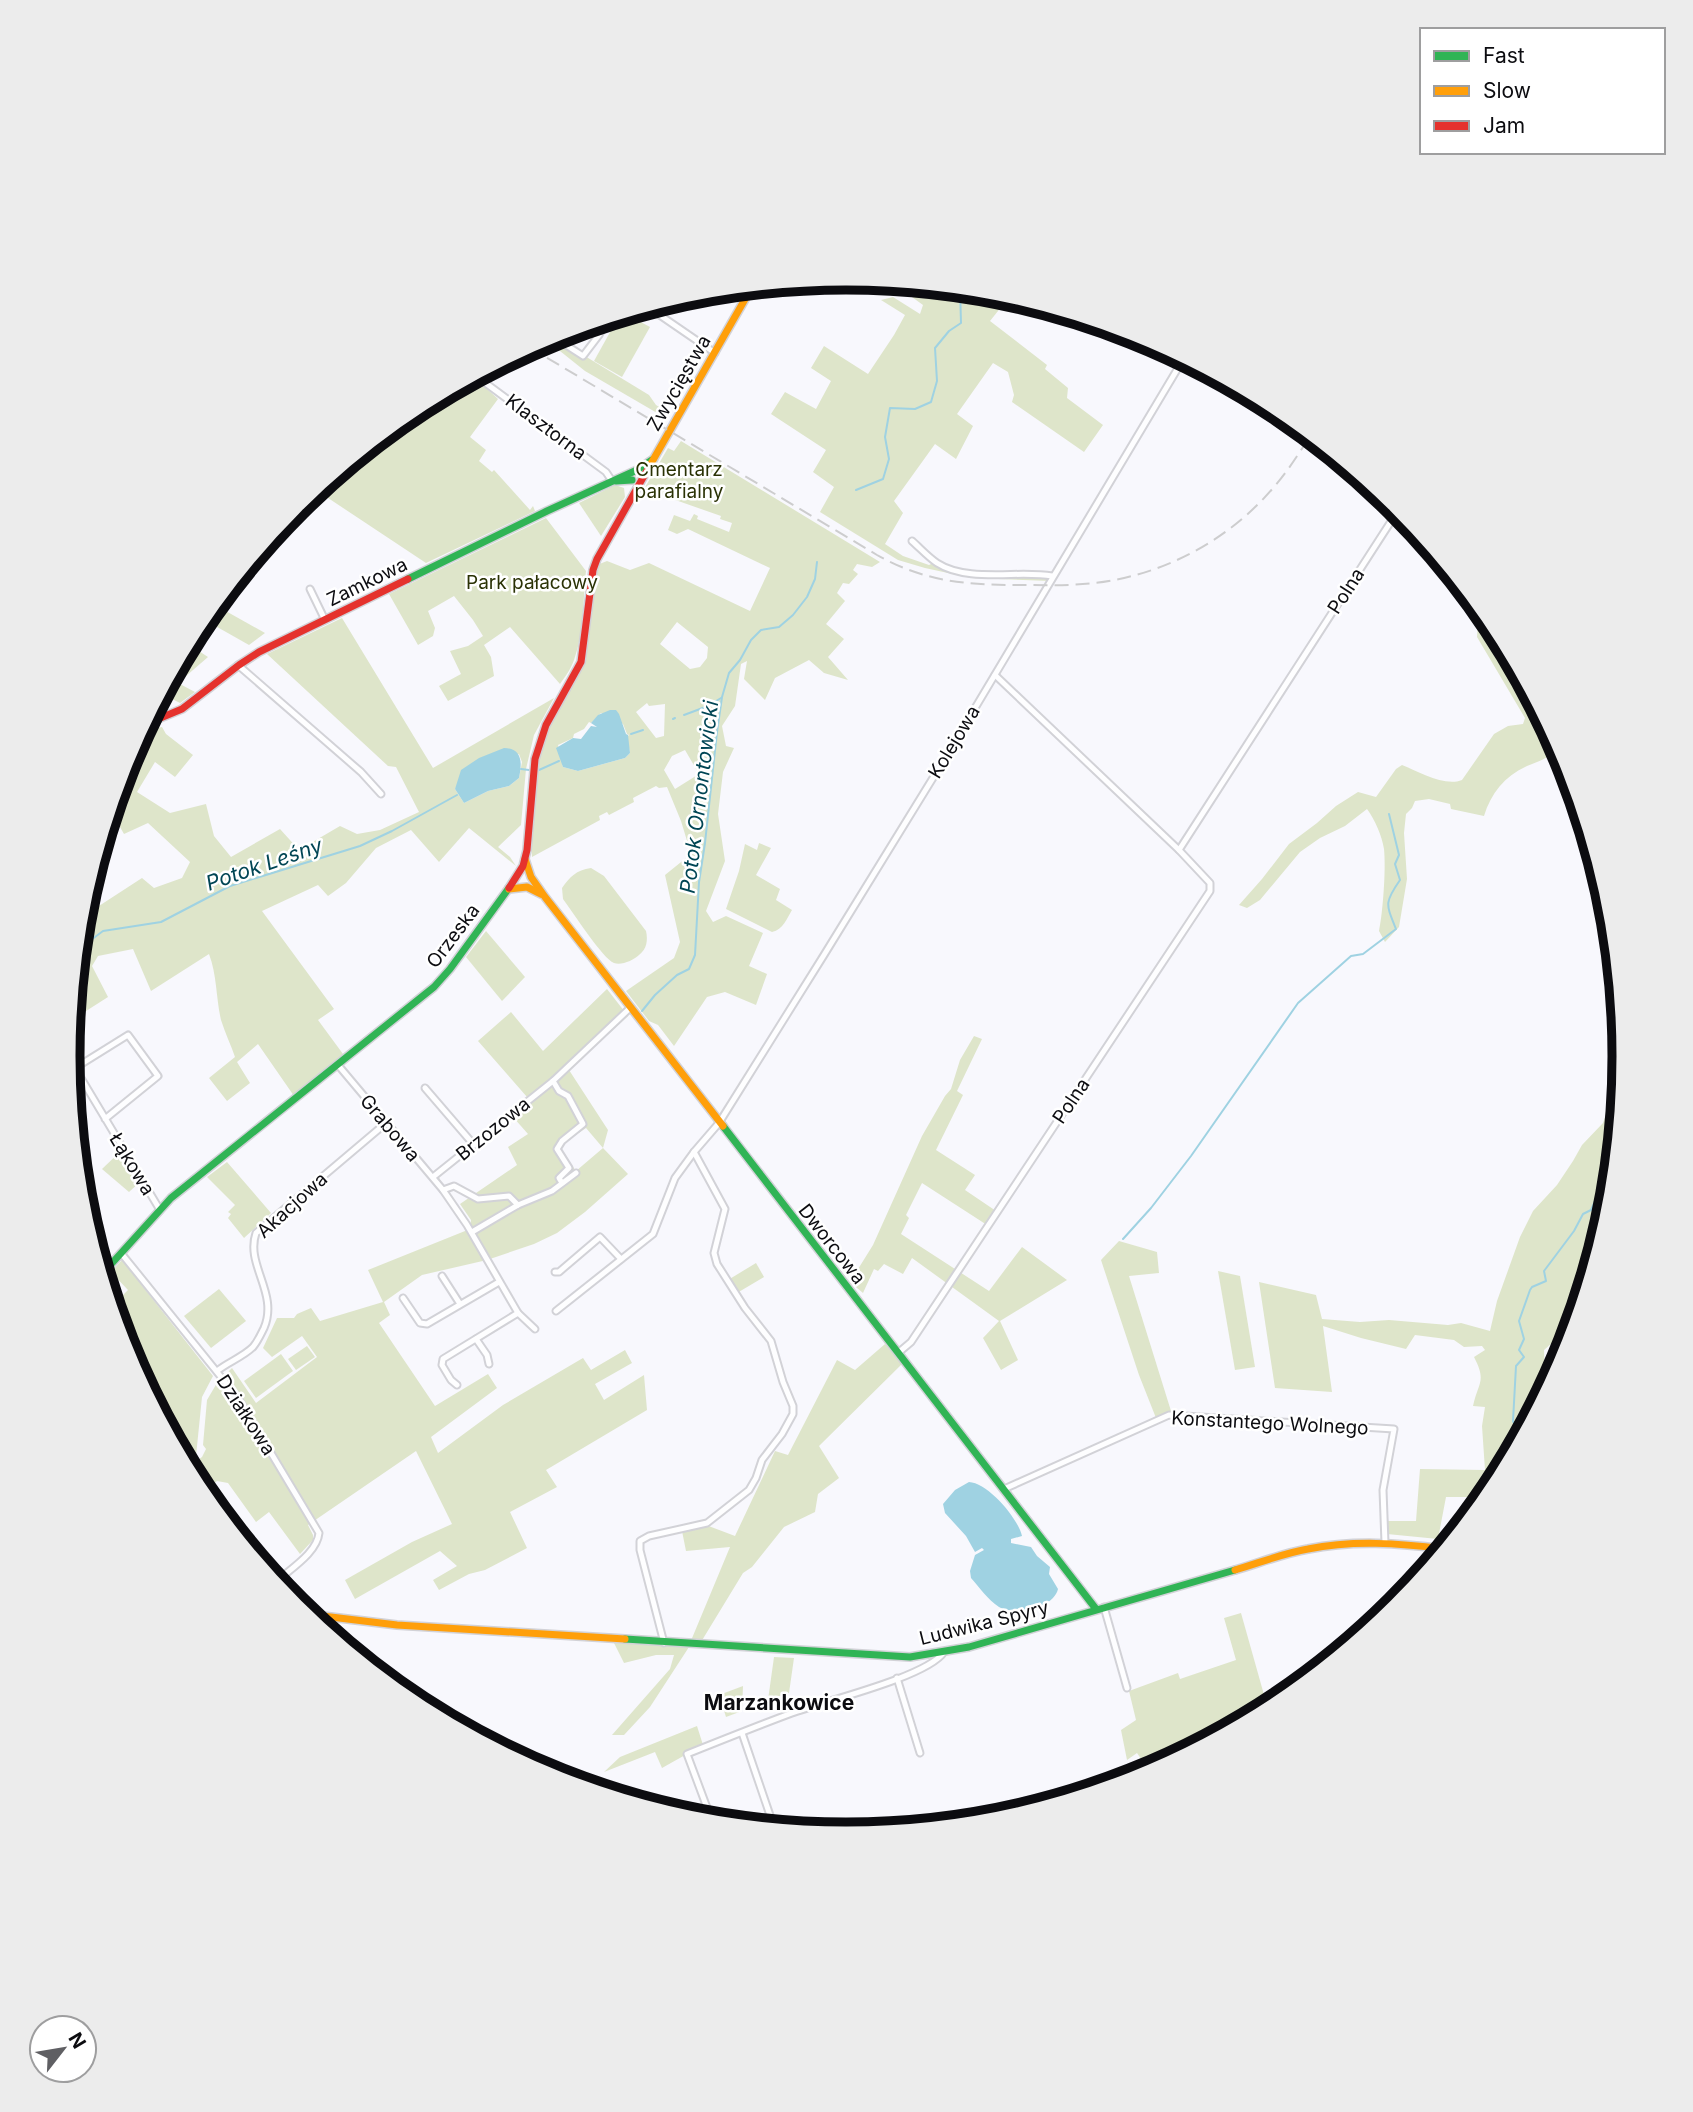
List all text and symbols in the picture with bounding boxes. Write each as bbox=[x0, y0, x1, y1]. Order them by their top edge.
legend bbox=[1420, 28, 1665, 154]
text: Fast bbox=[1483, 43, 1525, 68]
text: Slow bbox=[1483, 78, 1531, 103]
text: Jam bbox=[1483, 113, 1525, 138]
street label: Zwycięstwa bbox=[642, 331, 716, 435]
street label: Klasztorna bbox=[501, 389, 591, 465]
park label: Cmentarz parafialny bbox=[635, 458, 724, 503]
street label: Zamkowa bbox=[323, 553, 411, 611]
street label: Polna bbox=[1323, 564, 1369, 618]
park label: Park pałacowy bbox=[466, 571, 598, 594]
water label: Potok Ornontowicki bbox=[675, 698, 723, 895]
street label: Kolejowa bbox=[923, 701, 985, 783]
water label: Potok Leśny bbox=[202, 832, 327, 896]
street label: Orzeska bbox=[422, 899, 484, 973]
street label: Polna bbox=[1048, 1074, 1094, 1128]
street label: Grabowa bbox=[355, 1090, 425, 1166]
street label: Brzozowa bbox=[451, 1092, 535, 1166]
street label: Łąkowa bbox=[104, 1128, 160, 1200]
street label: Akacjowa bbox=[252, 1167, 332, 1243]
street label: Dworcowa bbox=[794, 1199, 870, 1289]
street label: Działkowa bbox=[211, 1370, 281, 1460]
street label: Konstantego Wolnego bbox=[1171, 1406, 1369, 1440]
street label: Ludwika Spyry bbox=[917, 1596, 1051, 1650]
district label: Marzankowice bbox=[704, 1690, 854, 1715]
north arrow bbox=[28, 2014, 98, 2084]
text: N bbox=[64, 2028, 91, 2053]

